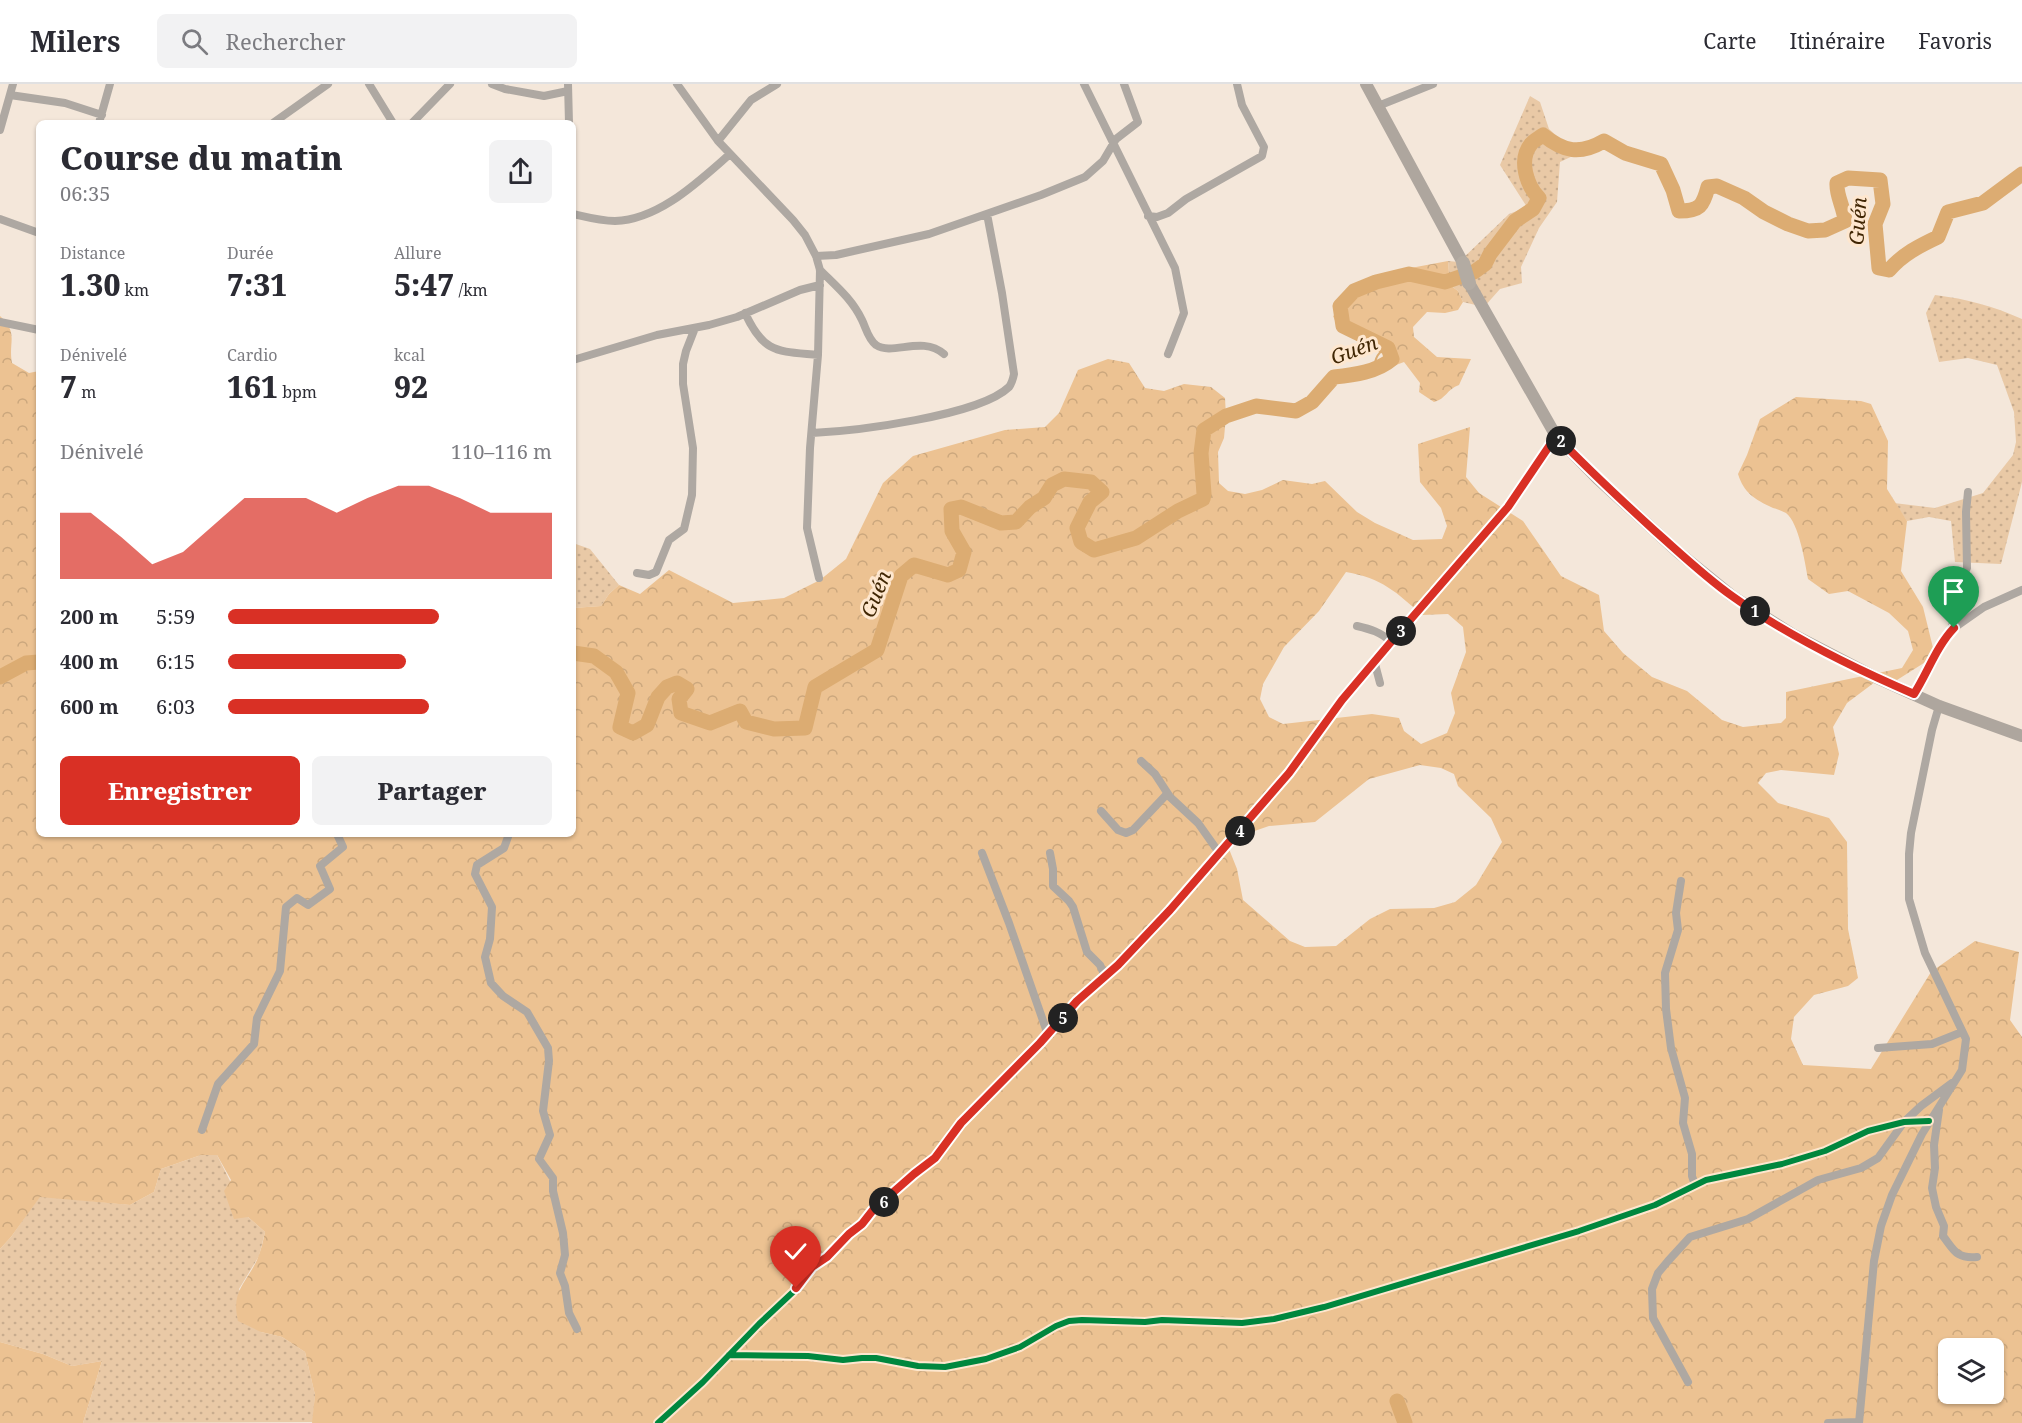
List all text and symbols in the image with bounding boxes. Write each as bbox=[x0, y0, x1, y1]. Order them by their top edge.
search box bbox=[157, 14, 577, 68]
text: Milers bbox=[30, 22, 121, 60]
icon: search bbox=[178, 25, 211, 58]
text: Rechercher bbox=[226, 26, 346, 56]
text: Carte bbox=[1703, 27, 1757, 55]
text: Itinéraire bbox=[1790, 27, 1885, 55]
text: Favoris bbox=[1918, 27, 1992, 55]
text: Course du matin bbox=[60, 135, 343, 180]
button: share bbox=[489, 140, 552, 203]
text: 06:35 bbox=[60, 180, 110, 207]
water label: Guén bbox=[1842, 196, 1873, 246]
text: Distance bbox=[60, 242, 125, 264]
text: Durée bbox=[227, 242, 273, 264]
text: Allure bbox=[394, 242, 441, 264]
text: 1.30 bbox=[60, 264, 120, 305]
text: 7:31 bbox=[227, 264, 287, 305]
text: 5:47 bbox=[394, 264, 454, 305]
text: km bbox=[120, 279, 149, 301]
text: /km bbox=[454, 279, 488, 301]
water label: Guén bbox=[1327, 329, 1381, 370]
text: Dénivelé bbox=[60, 344, 127, 366]
text: Cardio bbox=[227, 344, 278, 366]
text: kcal bbox=[394, 344, 425, 366]
text: 7 bbox=[60, 366, 77, 407]
text: 161 bbox=[227, 366, 278, 407]
text: 92 bbox=[394, 366, 428, 407]
text: m bbox=[77, 381, 96, 403]
text: bpm bbox=[278, 381, 317, 403]
pin: 2 bbox=[1546, 426, 1576, 456]
text: 2 bbox=[1556, 430, 1566, 452]
text: Dénivelé bbox=[60, 438, 144, 465]
text: 110–116 m bbox=[451, 438, 552, 465]
water label: Guén bbox=[854, 566, 897, 621]
pin bbox=[1928, 566, 1979, 628]
icon: arrive bbox=[1937, 575, 1970, 608]
pin: 1 bbox=[1740, 596, 1770, 626]
text: 1 bbox=[1750, 600, 1760, 622]
text: 200 m bbox=[60, 603, 119, 630]
text: 5:59 bbox=[156, 603, 195, 630]
pin: 3 bbox=[1386, 616, 1416, 646]
text: 3 bbox=[1396, 620, 1406, 642]
text: 400 m bbox=[60, 648, 119, 675]
text: 6:15 bbox=[156, 648, 195, 675]
text: 600 m bbox=[60, 693, 119, 720]
text: 6:03 bbox=[156, 693, 195, 720]
button: Enregistrer bbox=[60, 756, 300, 825]
button: Partager bbox=[312, 756, 552, 825]
pin: 4 bbox=[1225, 816, 1255, 846]
text: 4 bbox=[1235, 820, 1245, 842]
pin: 5 bbox=[1048, 1003, 1078, 1033]
text: 5 bbox=[1058, 1007, 1068, 1029]
pin: 6 bbox=[869, 1187, 899, 1217]
text: 6 bbox=[879, 1191, 889, 1213]
pin bbox=[770, 1226, 821, 1288]
icon: check bbox=[779, 1235, 812, 1268]
map controls bbox=[1938, 1338, 2004, 1404]
button: layers bbox=[1938, 1338, 2004, 1404]

